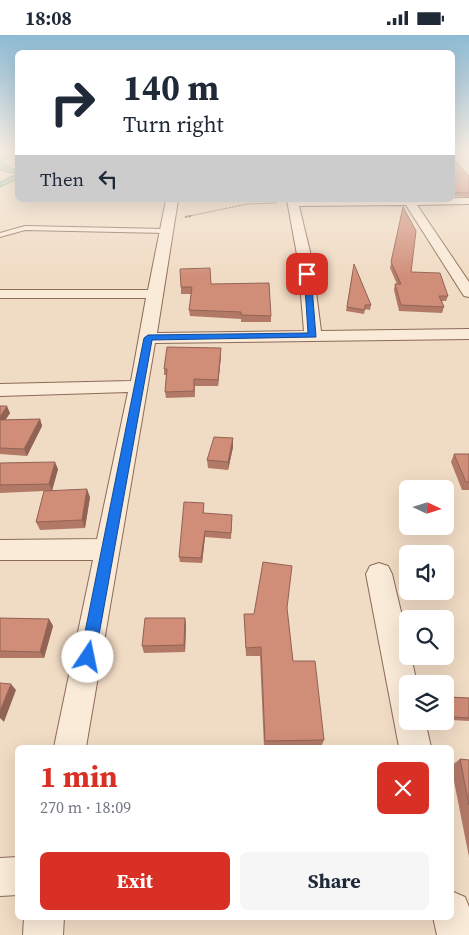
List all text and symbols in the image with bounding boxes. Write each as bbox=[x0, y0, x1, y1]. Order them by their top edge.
text: 18:08 bbox=[25, 5, 72, 31]
text: 140 m bbox=[123, 64, 219, 112]
icon: right bbox=[40, 70, 105, 135]
text: Turn right bbox=[123, 109, 224, 139]
icon: left bbox=[94, 165, 122, 193]
text: Then bbox=[40, 166, 84, 192]
pin bbox=[286, 253, 328, 295]
icon: arrive bbox=[293, 260, 321, 288]
north arrow bbox=[399, 480, 454, 535]
map controls bbox=[399, 480, 454, 730]
button: sound bbox=[399, 545, 454, 600]
button: search bbox=[399, 610, 454, 665]
position arrow bbox=[61, 630, 113, 682]
button: layers bbox=[399, 675, 454, 730]
text: 1 min bbox=[40, 756, 118, 797]
button: close bbox=[377, 762, 429, 814]
text: 270 m · 18:09 bbox=[40, 796, 131, 818]
button: Exit bbox=[40, 852, 230, 910]
button: Share bbox=[240, 852, 429, 910]

